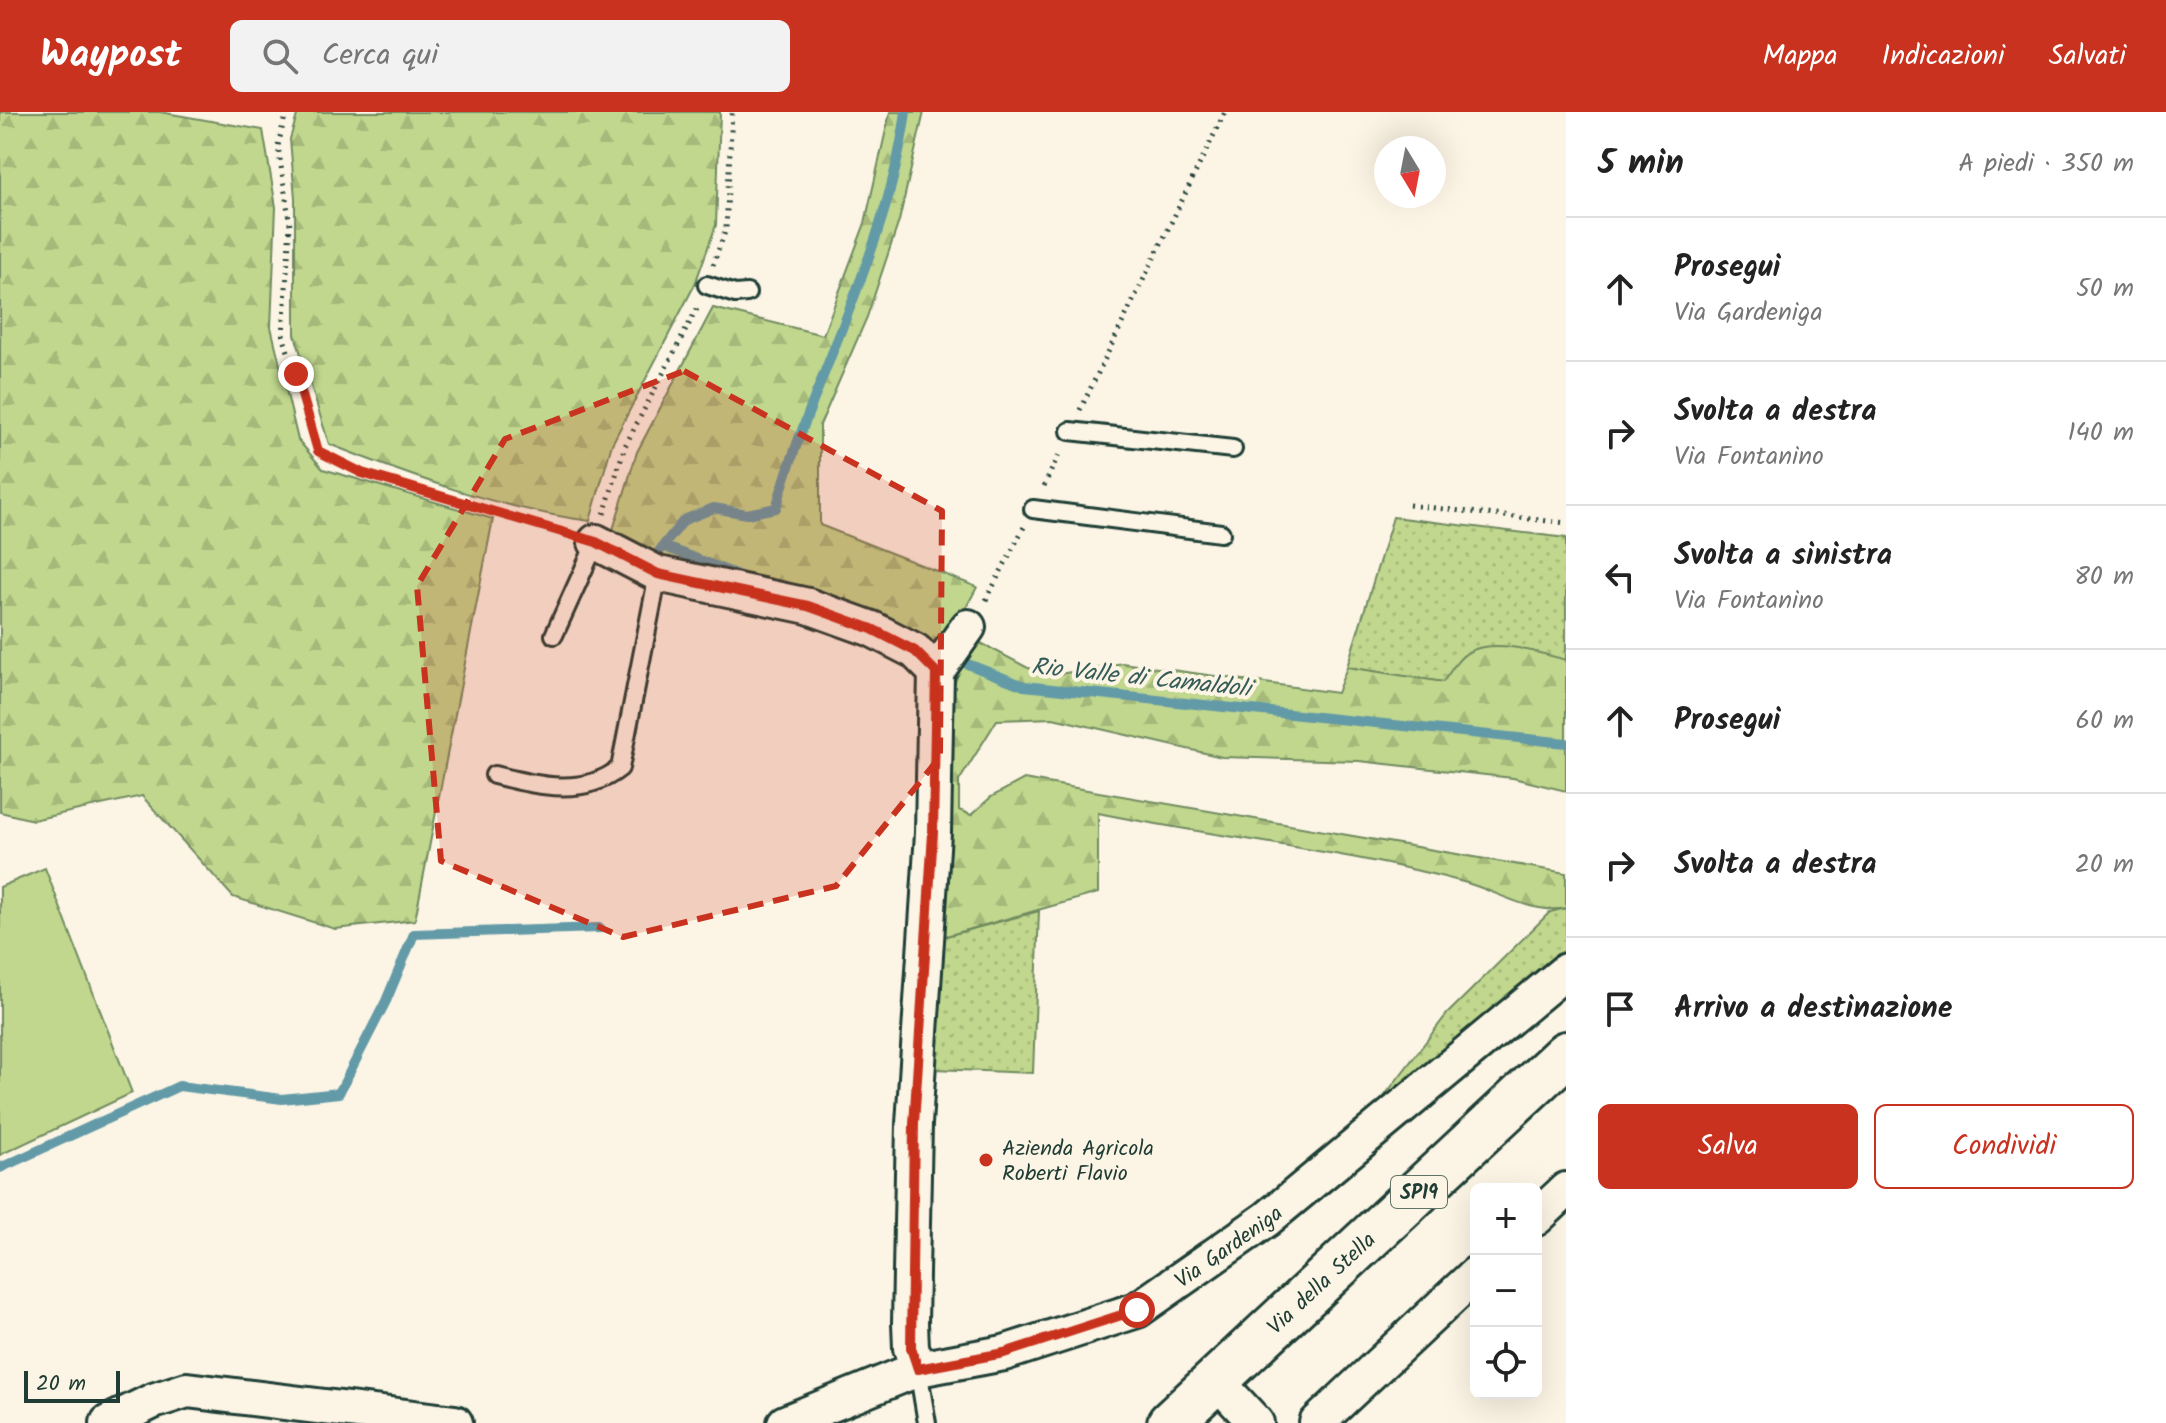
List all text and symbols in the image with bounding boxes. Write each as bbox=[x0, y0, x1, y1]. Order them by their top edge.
search box bbox=[230, 20, 790, 92]
text: Waypost bbox=[40, 26, 182, 86]
text: Cerca qui bbox=[322, 32, 438, 80]
icon: search bbox=[258, 34, 302, 78]
text: Mappa bbox=[1762, 34, 1838, 79]
text: Indicazioni bbox=[1882, 34, 2005, 79]
text: Salvati bbox=[2049, 34, 2126, 79]
north arrow bbox=[1374, 136, 1446, 208]
text: 5 min bbox=[1598, 137, 1684, 191]
text: A piedi · 350 m bbox=[1958, 143, 2134, 185]
text: Prosegui bbox=[1674, 244, 1780, 292]
icon: ahead bbox=[1598, 267, 1642, 311]
text: 50 m bbox=[2076, 268, 2134, 310]
text: Via Gardeniga bbox=[1674, 292, 1823, 334]
route end bbox=[278, 356, 314, 392]
text: Svolta a destra bbox=[1674, 388, 1877, 436]
icon: right bbox=[1598, 411, 1642, 455]
text: 140 m bbox=[2067, 412, 2134, 454]
text: Via Fontanino bbox=[1674, 436, 1824, 478]
text: Svolta a sinistra bbox=[1674, 532, 1892, 580]
icon: left bbox=[1598, 555, 1642, 599]
text: 80 m bbox=[2074, 556, 2134, 598]
text: Via Fontanino bbox=[1674, 580, 1824, 622]
water label: Rio Valle di Camaldoli bbox=[1029, 648, 1258, 710]
text: Prosegui bbox=[1674, 697, 1780, 745]
icon: ahead bbox=[1598, 699, 1642, 743]
text: 60 m bbox=[2075, 700, 2134, 742]
text: Svolta a destra bbox=[1674, 841, 1877, 889]
icon: right bbox=[1598, 843, 1642, 887]
text: 20 m bbox=[2075, 844, 2134, 886]
text: Arrivo a destinazione bbox=[1674, 985, 1952, 1033]
icon: arrive bbox=[1598, 987, 1642, 1031]
button: Salva bbox=[1598, 1104, 1858, 1189]
button: Condividi bbox=[1874, 1104, 2134, 1189]
place label: Azienda Agricola Roberti Flavio bbox=[1002, 1132, 1154, 1192]
marker: Azienda Agricola Roberti Flavio bbox=[977, 1151, 995, 1169]
road number: SP19 bbox=[1391, 1176, 1447, 1208]
map controls bbox=[1470, 1183, 1542, 1399]
button: + bbox=[1470, 1183, 1542, 1255]
street label: Via Gardeniga bbox=[1168, 1198, 1292, 1299]
street label: Via della Stella bbox=[1260, 1224, 1385, 1344]
button: − bbox=[1470, 1255, 1542, 1327]
route start bbox=[1119, 1292, 1155, 1328]
button: locate bbox=[1470, 1327, 1542, 1399]
scale bar bbox=[24, 1367, 120, 1403]
text: 20 m bbox=[36, 1367, 86, 1402]

